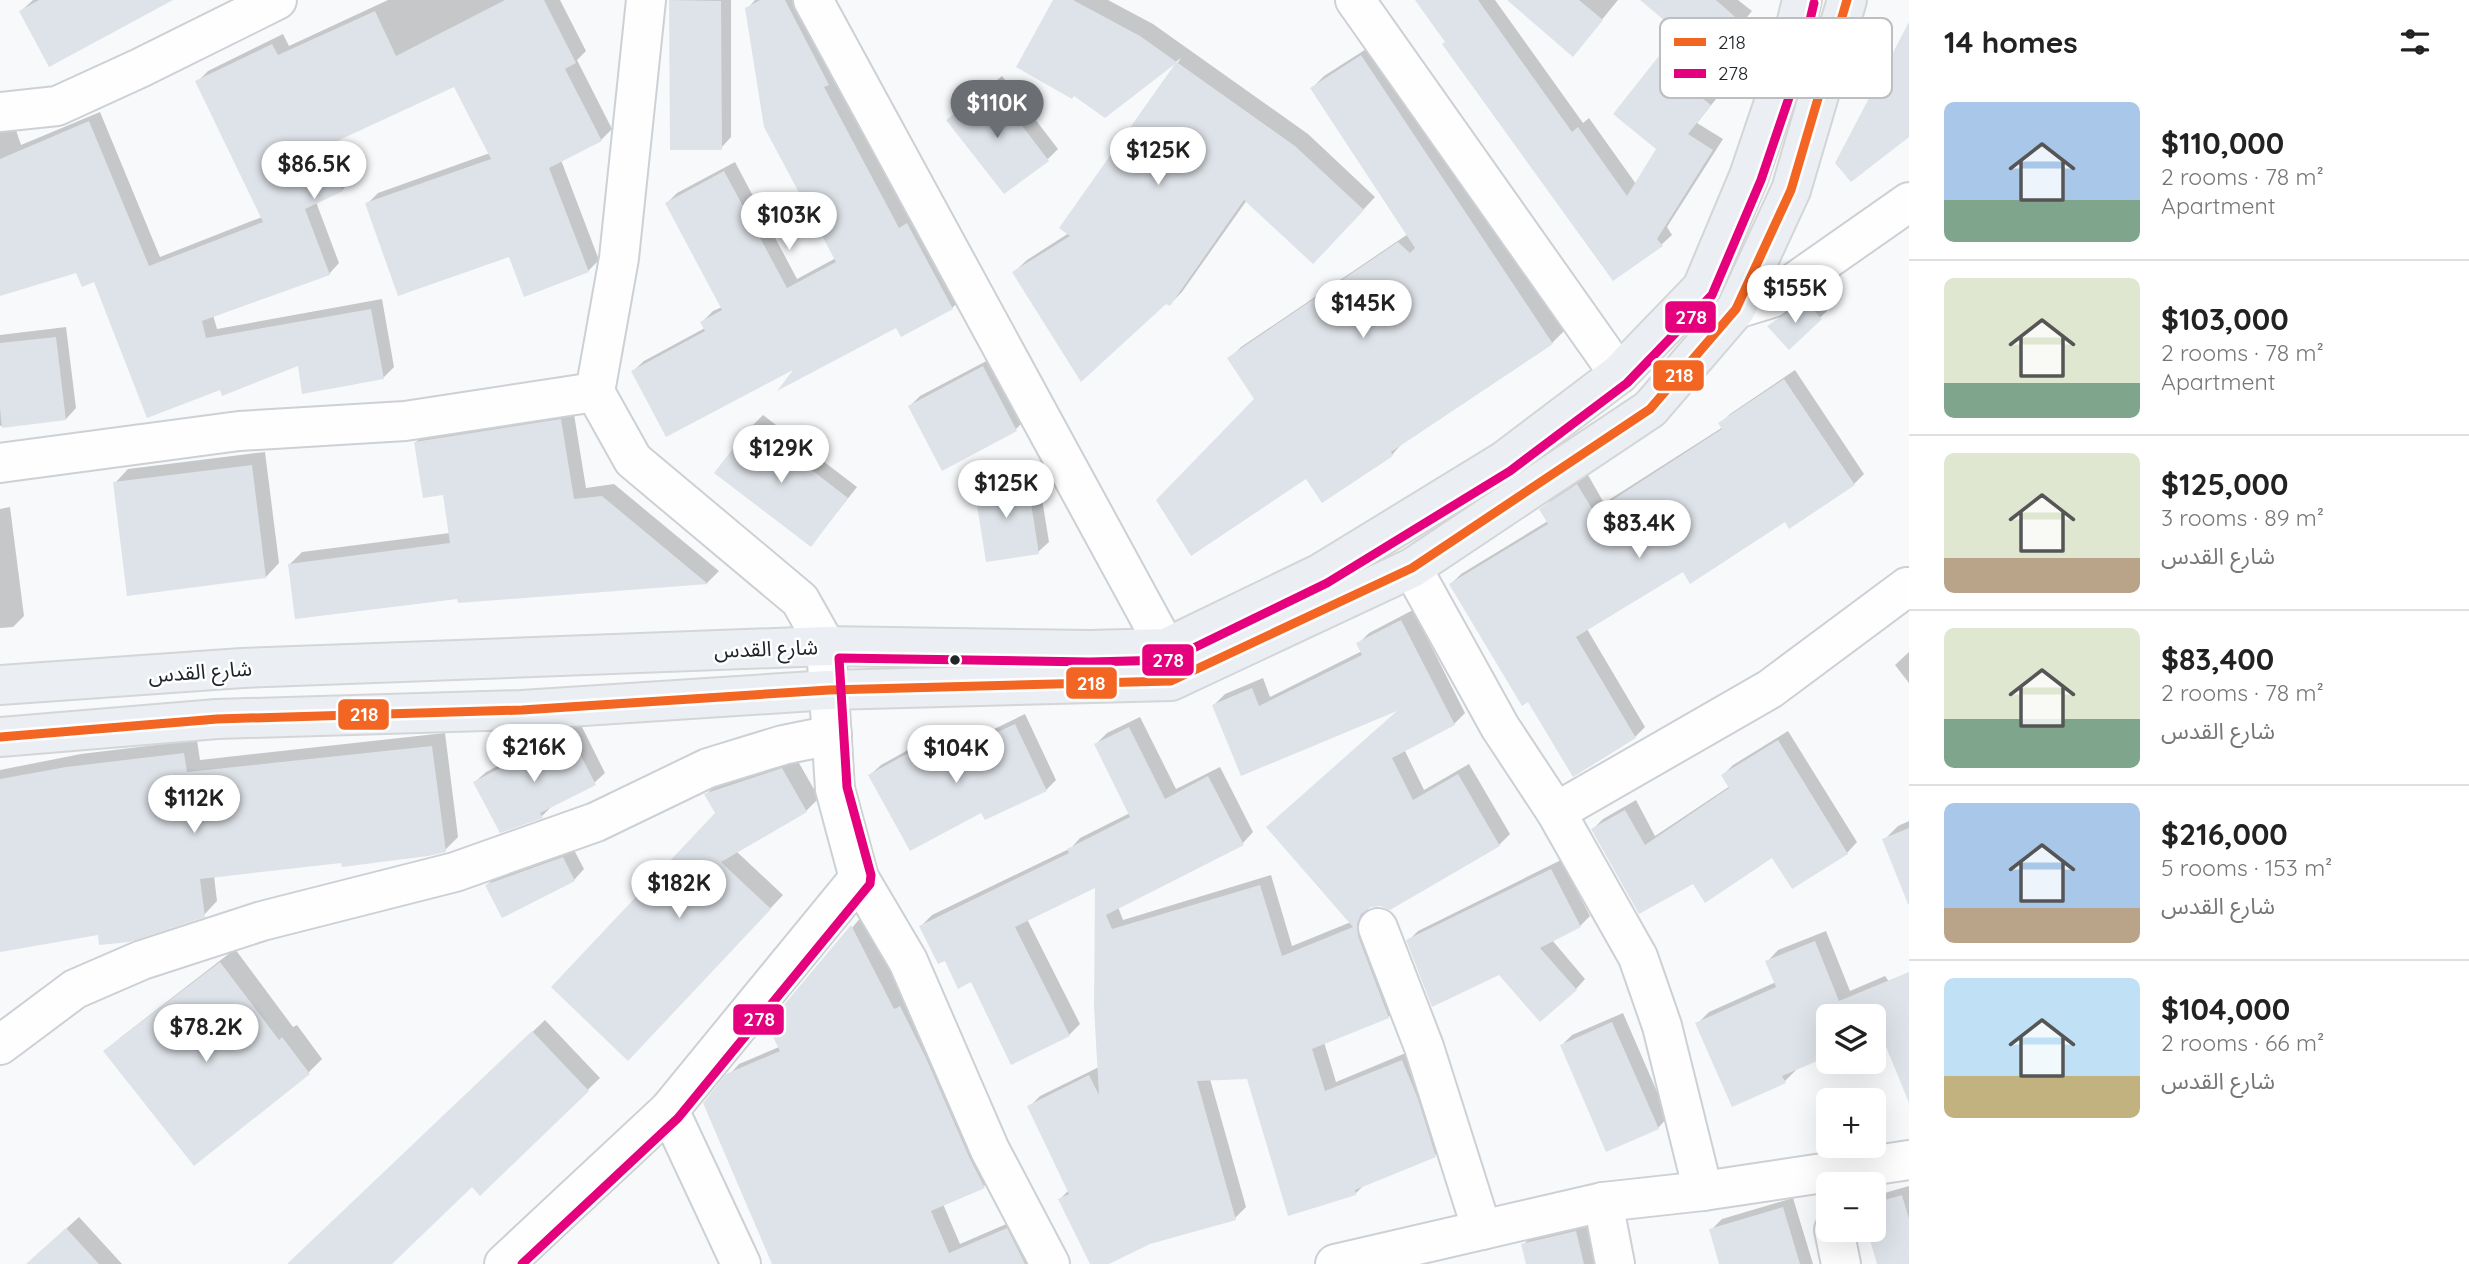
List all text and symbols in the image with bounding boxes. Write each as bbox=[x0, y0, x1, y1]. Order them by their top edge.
legend bbox=[1660, 18, 1892, 98]
text: 14 homes bbox=[1944, 23, 2078, 61]
icon: filters bbox=[2396, 23, 2434, 61]
text: 218 bbox=[1718, 30, 1746, 54]
text: 278 bbox=[1718, 61, 1748, 85]
pin: $110K bbox=[948, 80, 1046, 140]
text: $110K bbox=[967, 88, 1027, 117]
text: $110,000 bbox=[2161, 124, 2284, 162]
pin: $125K bbox=[1109, 128, 1207, 187]
icon: home bbox=[2000, 130, 2084, 214]
text: $125K bbox=[1126, 135, 1190, 164]
pin: $86.5K bbox=[257, 142, 371, 201]
text: $86.5K bbox=[277, 149, 351, 178]
text: 2 rooms · 78 m² bbox=[2161, 162, 2324, 191]
text: Apartment bbox=[2161, 191, 2275, 220]
pin: $103K bbox=[740, 192, 838, 252]
text: $103K bbox=[757, 200, 821, 229]
pin: $155K bbox=[1746, 266, 1844, 325]
text: $155K bbox=[1763, 273, 1827, 302]
pin: $145K bbox=[1314, 280, 1412, 340]
text: $145K bbox=[1331, 288, 1395, 317]
line badge: 278 bbox=[1664, 300, 1717, 334]
text: $103,000 bbox=[2161, 300, 2289, 338]
text: 278 bbox=[1675, 305, 1707, 329]
icon: home bbox=[2000, 306, 2084, 390]
text: 2 rooms · 78 m² bbox=[2161, 338, 2324, 367]
line badge: 218 bbox=[1652, 359, 1705, 392]
text: 218 bbox=[1665, 363, 1693, 387]
text: Apartment bbox=[2161, 367, 2275, 396]
pin: $129K bbox=[732, 426, 830, 485]
text: $129K bbox=[749, 433, 813, 462]
pin: $125K bbox=[957, 461, 1055, 520]
text: $125,000 bbox=[2161, 465, 2288, 503]
text: $125K bbox=[974, 468, 1038, 497]
icon: home bbox=[2000, 481, 2084, 565]
pin: $83.4K bbox=[1582, 500, 1696, 560]
text: 3 rooms · 89 m² bbox=[2161, 503, 2324, 532]
text: $83.4K bbox=[1603, 508, 1675, 537]
text: شارع القدس bbox=[2161, 541, 2275, 570]
street label: شارع القدس bbox=[714, 633, 819, 666]
text: $83,400 bbox=[2161, 640, 2274, 678]
line badge: 278 bbox=[1141, 643, 1195, 677]
text: 278 bbox=[1152, 648, 1184, 672]
unlabelled marker bbox=[948, 653, 962, 667]
street label: شارع القدس bbox=[147, 654, 253, 691]
icon: home bbox=[2000, 656, 2084, 740]
line badge: 218 bbox=[1065, 666, 1118, 700]
text: 218 bbox=[1077, 671, 1105, 695]
text: 2 rooms · 78 m² bbox=[2161, 678, 2324, 707]
line badge: 218 bbox=[337, 698, 390, 731]
text: 218 bbox=[350, 702, 378, 726]
text: شارع القدس bbox=[2161, 716, 2275, 745]
pin: $216K bbox=[485, 724, 583, 784]
pin: $104K bbox=[907, 726, 1005, 785]
text: $216K bbox=[502, 732, 566, 761]
text: $104K bbox=[923, 733, 989, 762]
pin: $112K bbox=[145, 776, 243, 835]
text: $112K bbox=[164, 783, 224, 812]
text: $216,000 bbox=[2161, 815, 2288, 853]
icon: home bbox=[2000, 831, 2084, 915]
text: 5 rooms · 153 m² bbox=[2161, 853, 2332, 882]
pin: $182K bbox=[630, 860, 728, 920]
text: $182K bbox=[647, 868, 711, 897]
text: شارع القدس bbox=[2161, 891, 2275, 920]
text: $104,000 bbox=[2161, 990, 2290, 1028]
line badge: 278 bbox=[732, 1003, 785, 1036]
pin: $78.2K bbox=[149, 1004, 263, 1064]
map controls bbox=[1816, 1004, 1886, 1242]
button: layers bbox=[1816, 1004, 1886, 1074]
icon: home bbox=[2000, 1006, 2084, 1090]
text: 278 bbox=[743, 1007, 775, 1031]
text: $78.2K bbox=[170, 1012, 242, 1041]
text: 2 rooms · 66 m² bbox=[2161, 1028, 2324, 1057]
text: شارع القدس bbox=[2161, 1066, 2275, 1095]
button: + bbox=[1816, 1088, 1886, 1158]
button: − bbox=[1816, 1172, 1886, 1242]

